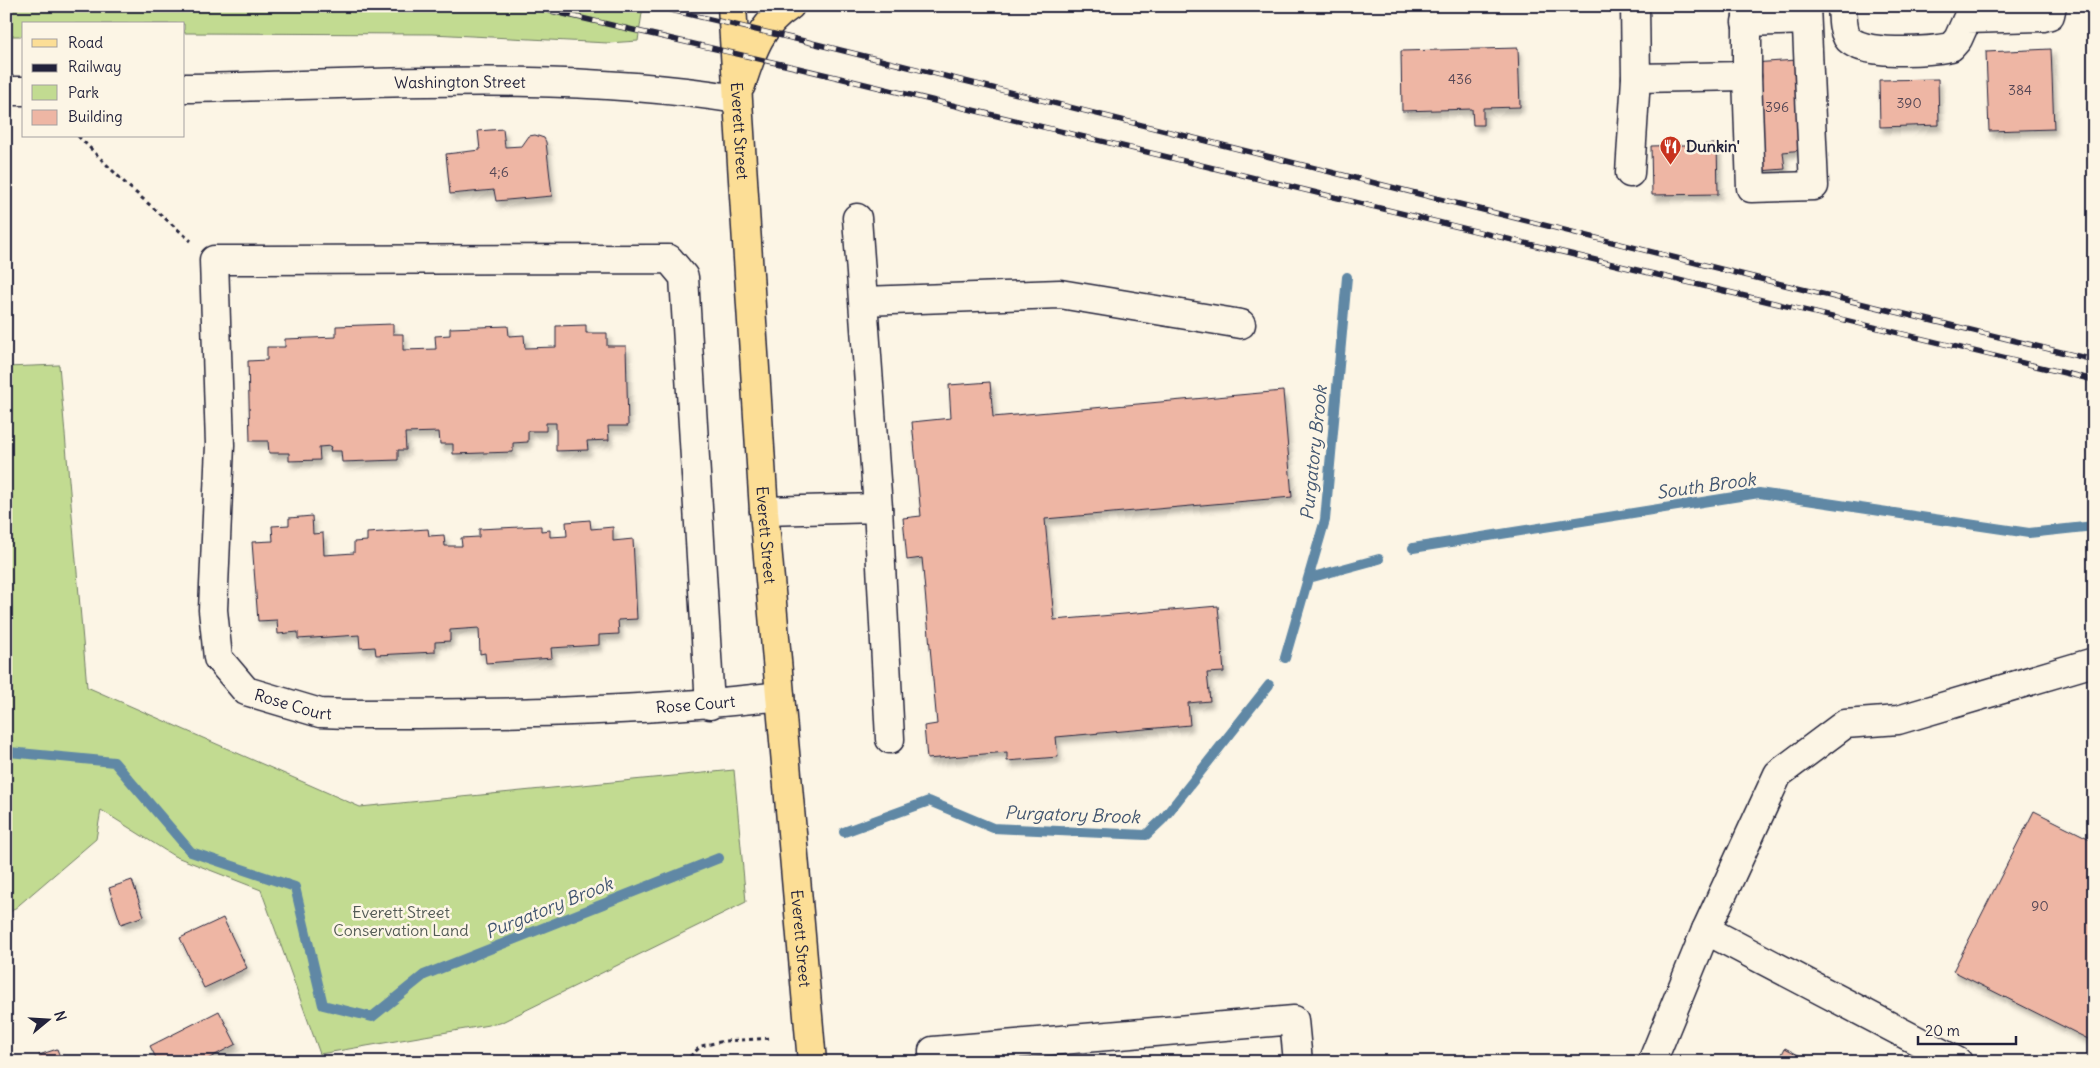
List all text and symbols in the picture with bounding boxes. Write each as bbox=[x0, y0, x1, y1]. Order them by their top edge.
legend bbox=[22, 22, 185, 138]
text: Road bbox=[68, 33, 103, 52]
text: Railway bbox=[68, 57, 122, 76]
house number: 436 bbox=[1448, 70, 1472, 88]
street label: Washington Street bbox=[394, 71, 527, 92]
street label: Everett Street bbox=[727, 81, 753, 181]
house number: 384 bbox=[2008, 81, 2032, 99]
text: Park bbox=[68, 83, 99, 102]
house number: 390 bbox=[1896, 94, 1922, 112]
house number: 396 bbox=[1765, 98, 1789, 116]
text: Building bbox=[68, 107, 123, 126]
restaurant icon: Dunkin' bbox=[1658, 134, 1682, 165]
place label: Dunkin' bbox=[1686, 136, 1740, 156]
house number: 4;6 bbox=[489, 163, 509, 181]
water label: Purgatory Brook bbox=[1295, 383, 1332, 521]
water label: South Brook bbox=[1655, 467, 1759, 504]
street label: Everett Street bbox=[752, 486, 780, 585]
street label: Rose Court bbox=[252, 684, 332, 723]
street label: Rose Court bbox=[655, 691, 737, 717]
water label: Purgatory Brook bbox=[1004, 801, 1142, 828]
water label: Purgatory Brook bbox=[482, 871, 617, 944]
street label: Everett Street bbox=[787, 889, 815, 988]
house number: 90 bbox=[2031, 897, 2049, 915]
park label: Everett Street Conservation Land bbox=[333, 902, 469, 940]
north arrow bbox=[22, 996, 72, 1046]
text: N bbox=[50, 1009, 70, 1023]
scale bar bbox=[1918, 1013, 2015, 1045]
text: 20 m bbox=[1925, 1021, 1960, 1040]

